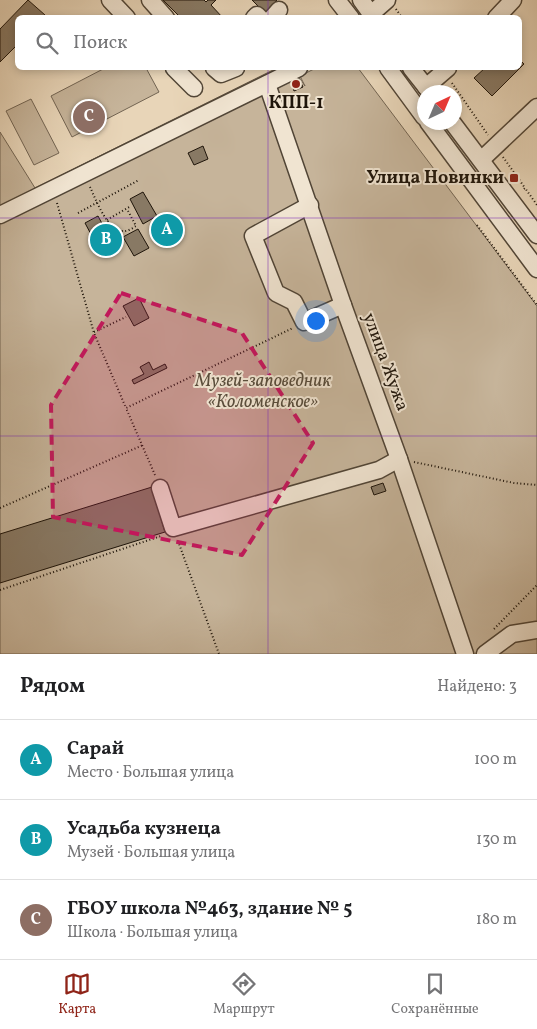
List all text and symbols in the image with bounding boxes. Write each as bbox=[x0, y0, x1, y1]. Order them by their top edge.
search box bbox=[15, 15, 522, 70]
icon: search bbox=[33, 29, 61, 57]
text: Поиск bbox=[73, 30, 127, 56]
marker: КПП-1 bbox=[290, 78, 302, 90]
north arrow bbox=[417, 85, 462, 130]
place label: КПП-1 bbox=[268, 91, 324, 116]
pin: C bbox=[73, 98, 105, 136]
place label: Улица Новинки bbox=[367, 166, 504, 191]
marker: Улица Новинки bbox=[508, 172, 520, 184]
pin: A bbox=[151, 211, 183, 249]
pin: B bbox=[90, 221, 122, 259]
your location bbox=[303, 308, 329, 334]
street label: улица Жужа bbox=[356, 309, 414, 415]
park label: Музей-заповедник «Коломенское» bbox=[194, 369, 331, 415]
text: Рядом bbox=[20, 672, 85, 701]
text: Найдено: 3 bbox=[437, 676, 517, 698]
text: Сарай bbox=[67, 736, 124, 762]
text: A bbox=[30, 749, 42, 771]
text: 100 m bbox=[474, 749, 517, 771]
text: Место · Большая улица bbox=[67, 762, 234, 784]
text: Усадьба кузнеца bbox=[67, 816, 221, 842]
text: B bbox=[31, 829, 41, 851]
text: 130 m bbox=[476, 829, 517, 851]
text: Музей · Большая улица bbox=[67, 842, 235, 864]
text: ГБОУ школа №463, здание № 5 bbox=[67, 896, 352, 922]
text: C bbox=[31, 909, 41, 931]
text: 180 m bbox=[476, 909, 517, 931]
text: Школа · Большая улица bbox=[67, 922, 238, 944]
tab: Карта bbox=[58, 970, 96, 1019]
tab: Маршрут bbox=[213, 970, 275, 1019]
tab: Сохранённые bbox=[391, 970, 479, 1019]

